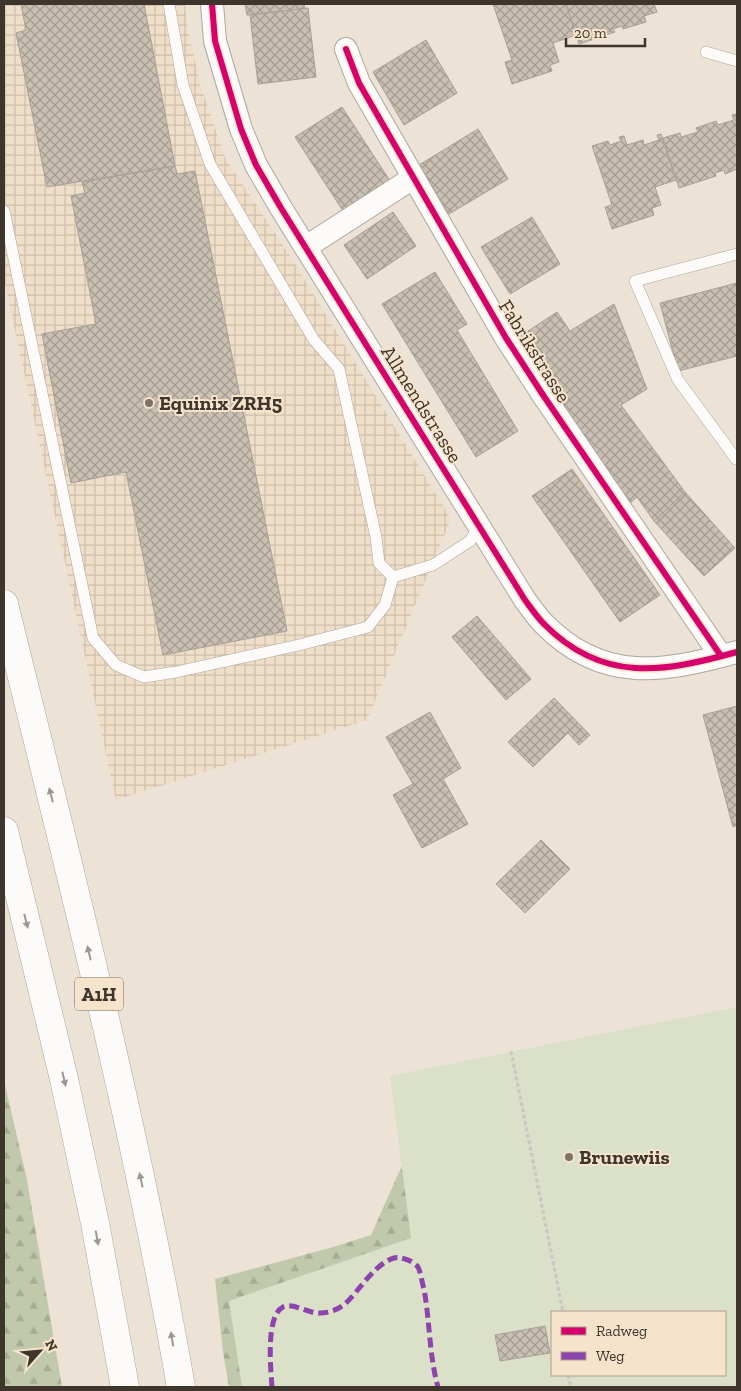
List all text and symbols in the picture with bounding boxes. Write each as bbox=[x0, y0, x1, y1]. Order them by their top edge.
scale bar bbox=[566, 15, 645, 47]
text: 20 m bbox=[574, 24, 607, 42]
street label: Fabrikstrasse bbox=[494, 295, 576, 407]
street label: Allmendstrasse bbox=[376, 341, 468, 467]
place label: Equinix ZRH5 bbox=[159, 391, 282, 415]
marker: Equinix ZRH5 bbox=[143, 397, 155, 409]
one-way arrow bbox=[47, 788, 55, 803]
one-way arrow bbox=[22, 913, 30, 928]
one-way arrow bbox=[85, 946, 93, 961]
road number: A1H bbox=[75, 978, 123, 1011]
one-way arrow bbox=[60, 1071, 68, 1086]
place label: Brunewiis bbox=[579, 1145, 670, 1169]
marker: Brunewiis bbox=[563, 1151, 575, 1163]
one-way arrow bbox=[137, 1172, 145, 1187]
one-way arrow bbox=[94, 1230, 102, 1246]
legend bbox=[551, 1311, 726, 1376]
text: Radweg bbox=[596, 1322, 647, 1340]
north arrow bbox=[15, 1326, 65, 1376]
one-way arrow bbox=[168, 1331, 176, 1347]
text: N bbox=[41, 1337, 61, 1354]
text: Weg bbox=[596, 1347, 625, 1365]

